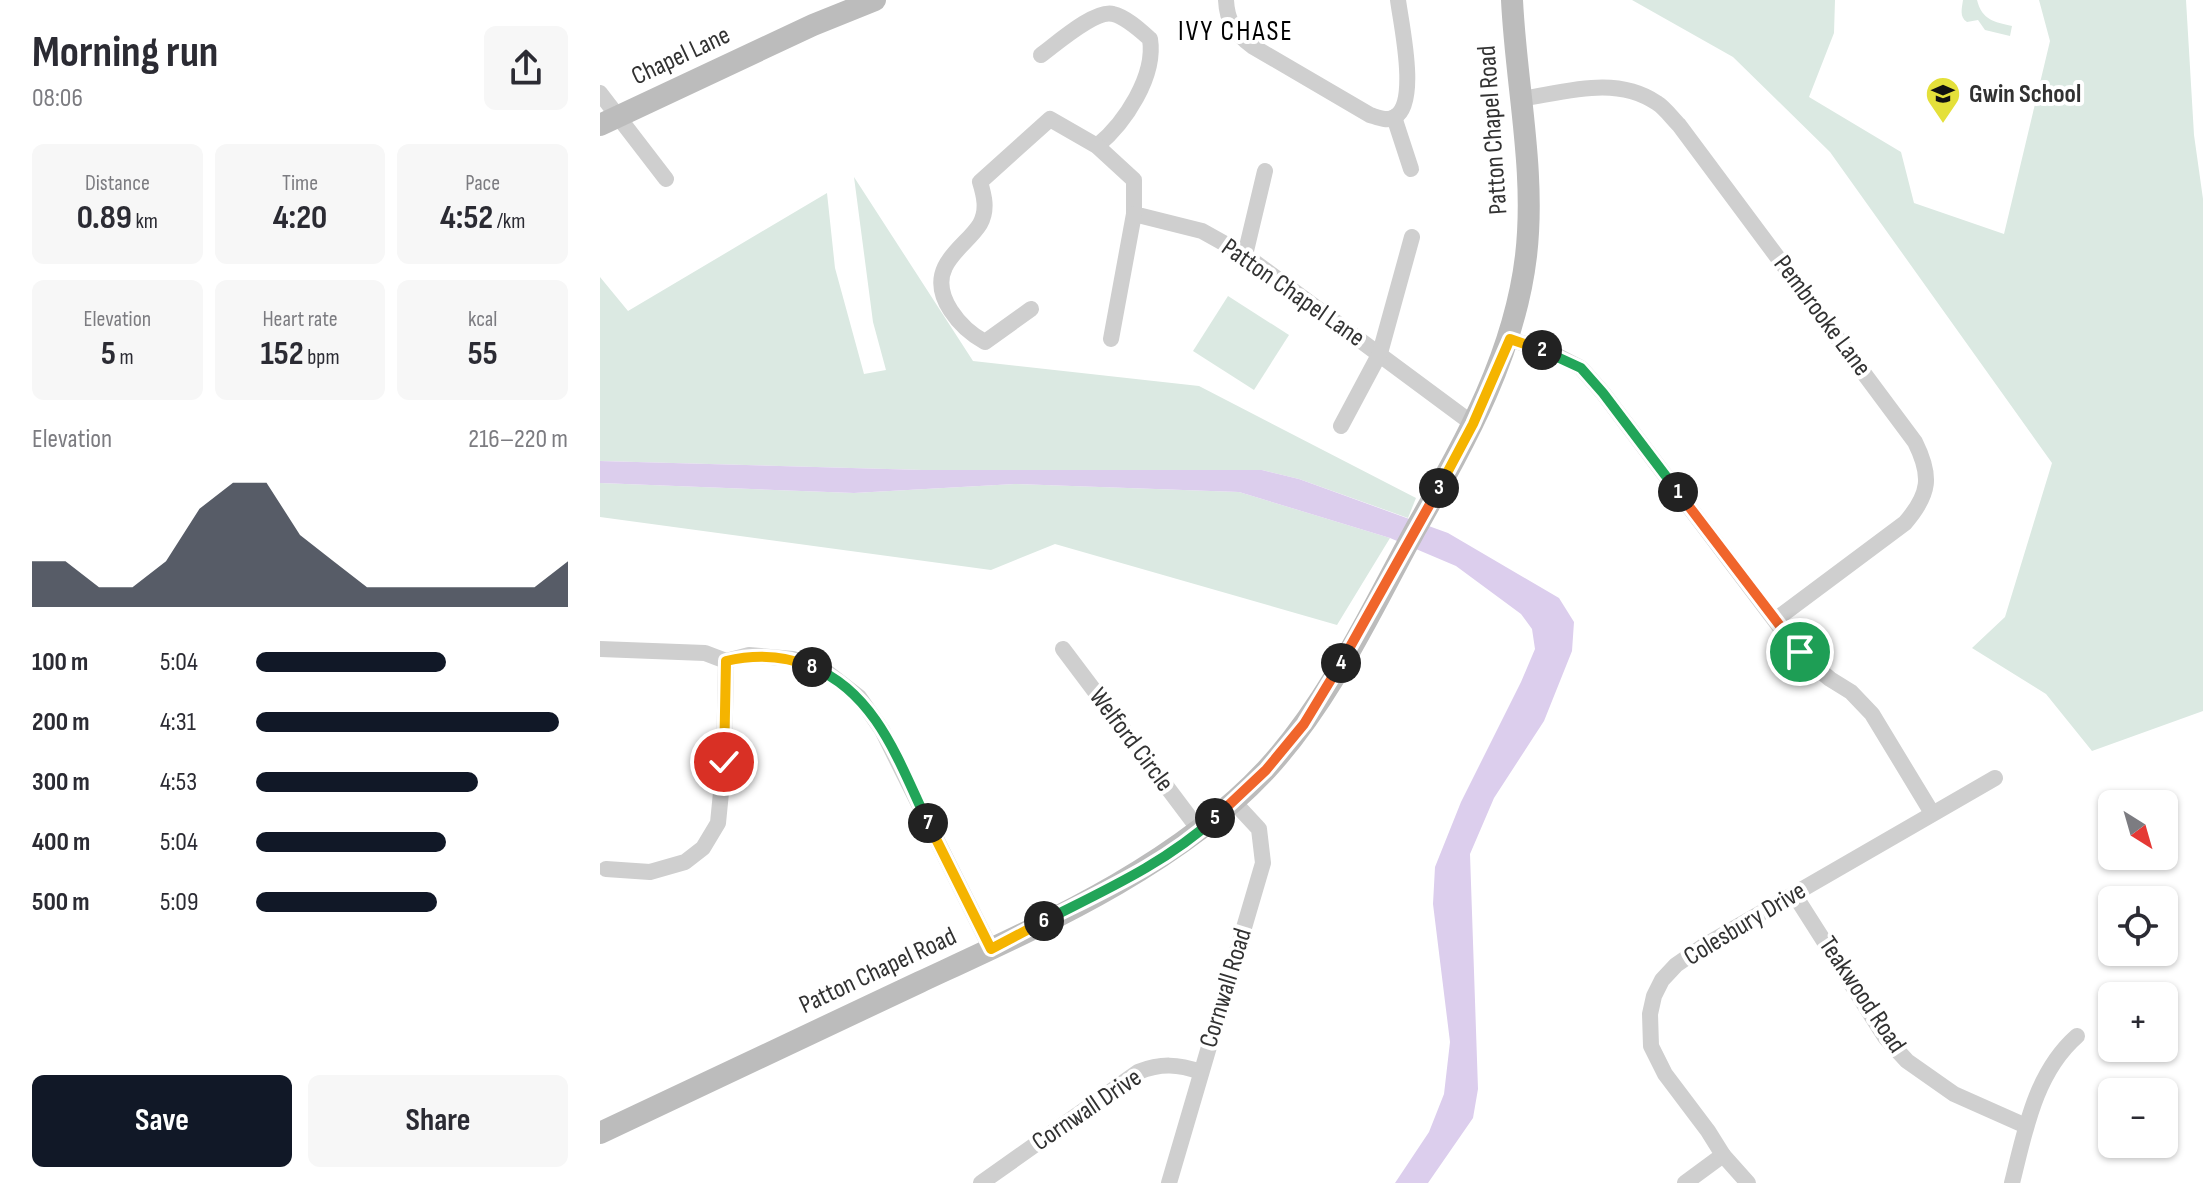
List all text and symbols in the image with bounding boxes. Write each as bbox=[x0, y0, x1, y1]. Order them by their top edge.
district label: IVY CHASE bbox=[1178, 15, 1294, 48]
street label: Chapel Lane bbox=[627, 20, 735, 92]
text: Morning run bbox=[32, 26, 218, 79]
button: share bbox=[484, 26, 568, 110]
street label: Patton Chapel Road bbox=[1472, 44, 1514, 216]
school or university icon: Gwin School bbox=[1924, 75, 1962, 125]
place label: Gwin School bbox=[1969, 79, 2081, 110]
text: 08:06 bbox=[32, 83, 83, 114]
text: Distance bbox=[85, 170, 150, 197]
text: Time bbox=[282, 170, 318, 197]
text: Pace bbox=[465, 170, 500, 197]
text: 0.89 bbox=[77, 197, 132, 238]
text: 4:20 bbox=[273, 197, 327, 238]
text: 4:52 bbox=[440, 197, 493, 238]
text: km bbox=[132, 208, 158, 235]
text: /km bbox=[493, 208, 525, 235]
street label: Patton Chapel Lane bbox=[1216, 232, 1370, 354]
street label: Pembrooke Lane bbox=[1767, 250, 1877, 382]
text: Elevation bbox=[83, 306, 151, 333]
text: Heart rate bbox=[262, 306, 338, 333]
text: kcal bbox=[468, 306, 497, 333]
pin: 2 bbox=[1522, 330, 1562, 370]
text: 5 bbox=[101, 333, 116, 374]
text: 152 bbox=[260, 333, 304, 374]
text: 55 bbox=[468, 333, 498, 374]
text: 2 bbox=[1537, 336, 1547, 363]
text: m bbox=[116, 344, 134, 371]
text: bpm bbox=[304, 344, 340, 371]
text: Elevation bbox=[32, 424, 112, 455]
text: 216–220 m bbox=[468, 424, 568, 455]
pin: 3 bbox=[1419, 468, 1459, 508]
pin: 1 bbox=[1658, 472, 1698, 512]
text: 3 bbox=[1434, 474, 1444, 501]
text: 1 bbox=[1674, 478, 1682, 505]
pin bbox=[1766, 618, 1834, 686]
icon: arrive bbox=[1778, 630, 1822, 674]
pin: 4 bbox=[1321, 643, 1361, 683]
text: 100 m bbox=[32, 647, 88, 678]
text: 5:04 bbox=[160, 647, 198, 678]
pin: 8 bbox=[792, 647, 832, 687]
text: 4 bbox=[1336, 649, 1346, 676]
text: 8 bbox=[807, 653, 817, 680]
street label: Welford Circle bbox=[1082, 682, 1180, 798]
text: 200 m bbox=[32, 707, 89, 738]
text: 4:31 bbox=[160, 707, 196, 738]
pin bbox=[690, 728, 758, 796]
icon: check bbox=[702, 740, 746, 784]
text: 300 m bbox=[32, 767, 90, 798]
text: 4:53 bbox=[160, 767, 197, 798]
north arrow bbox=[2098, 790, 2178, 870]
map controls bbox=[2098, 790, 2178, 1158]
pin: 5 bbox=[1195, 798, 1235, 838]
pin: 7 bbox=[908, 803, 948, 843]
text: 5 bbox=[1210, 804, 1220, 831]
text: 7 bbox=[923, 809, 933, 836]
text: 400 m bbox=[32, 827, 90, 858]
text: 5:04 bbox=[160, 827, 198, 858]
street label: Colesbury Drive bbox=[1678, 876, 1812, 972]
button: locate bbox=[2098, 886, 2178, 966]
text: 500 m bbox=[32, 887, 89, 918]
text: 5:09 bbox=[160, 887, 198, 918]
pin: 6 bbox=[1024, 901, 1064, 941]
text: 6 bbox=[1039, 907, 1049, 934]
street label: Patton Chapel Road bbox=[795, 921, 961, 1021]
street label: Cornwall Road bbox=[1193, 925, 1259, 1051]
street label: Teakwood Road bbox=[1812, 931, 1912, 1059]
button: + bbox=[2098, 982, 2178, 1062]
street label: Cornwall Drive bbox=[1026, 1062, 1148, 1158]
button: Save bbox=[32, 1075, 292, 1167]
button: Share bbox=[308, 1075, 568, 1167]
button: − bbox=[2098, 1078, 2178, 1158]

